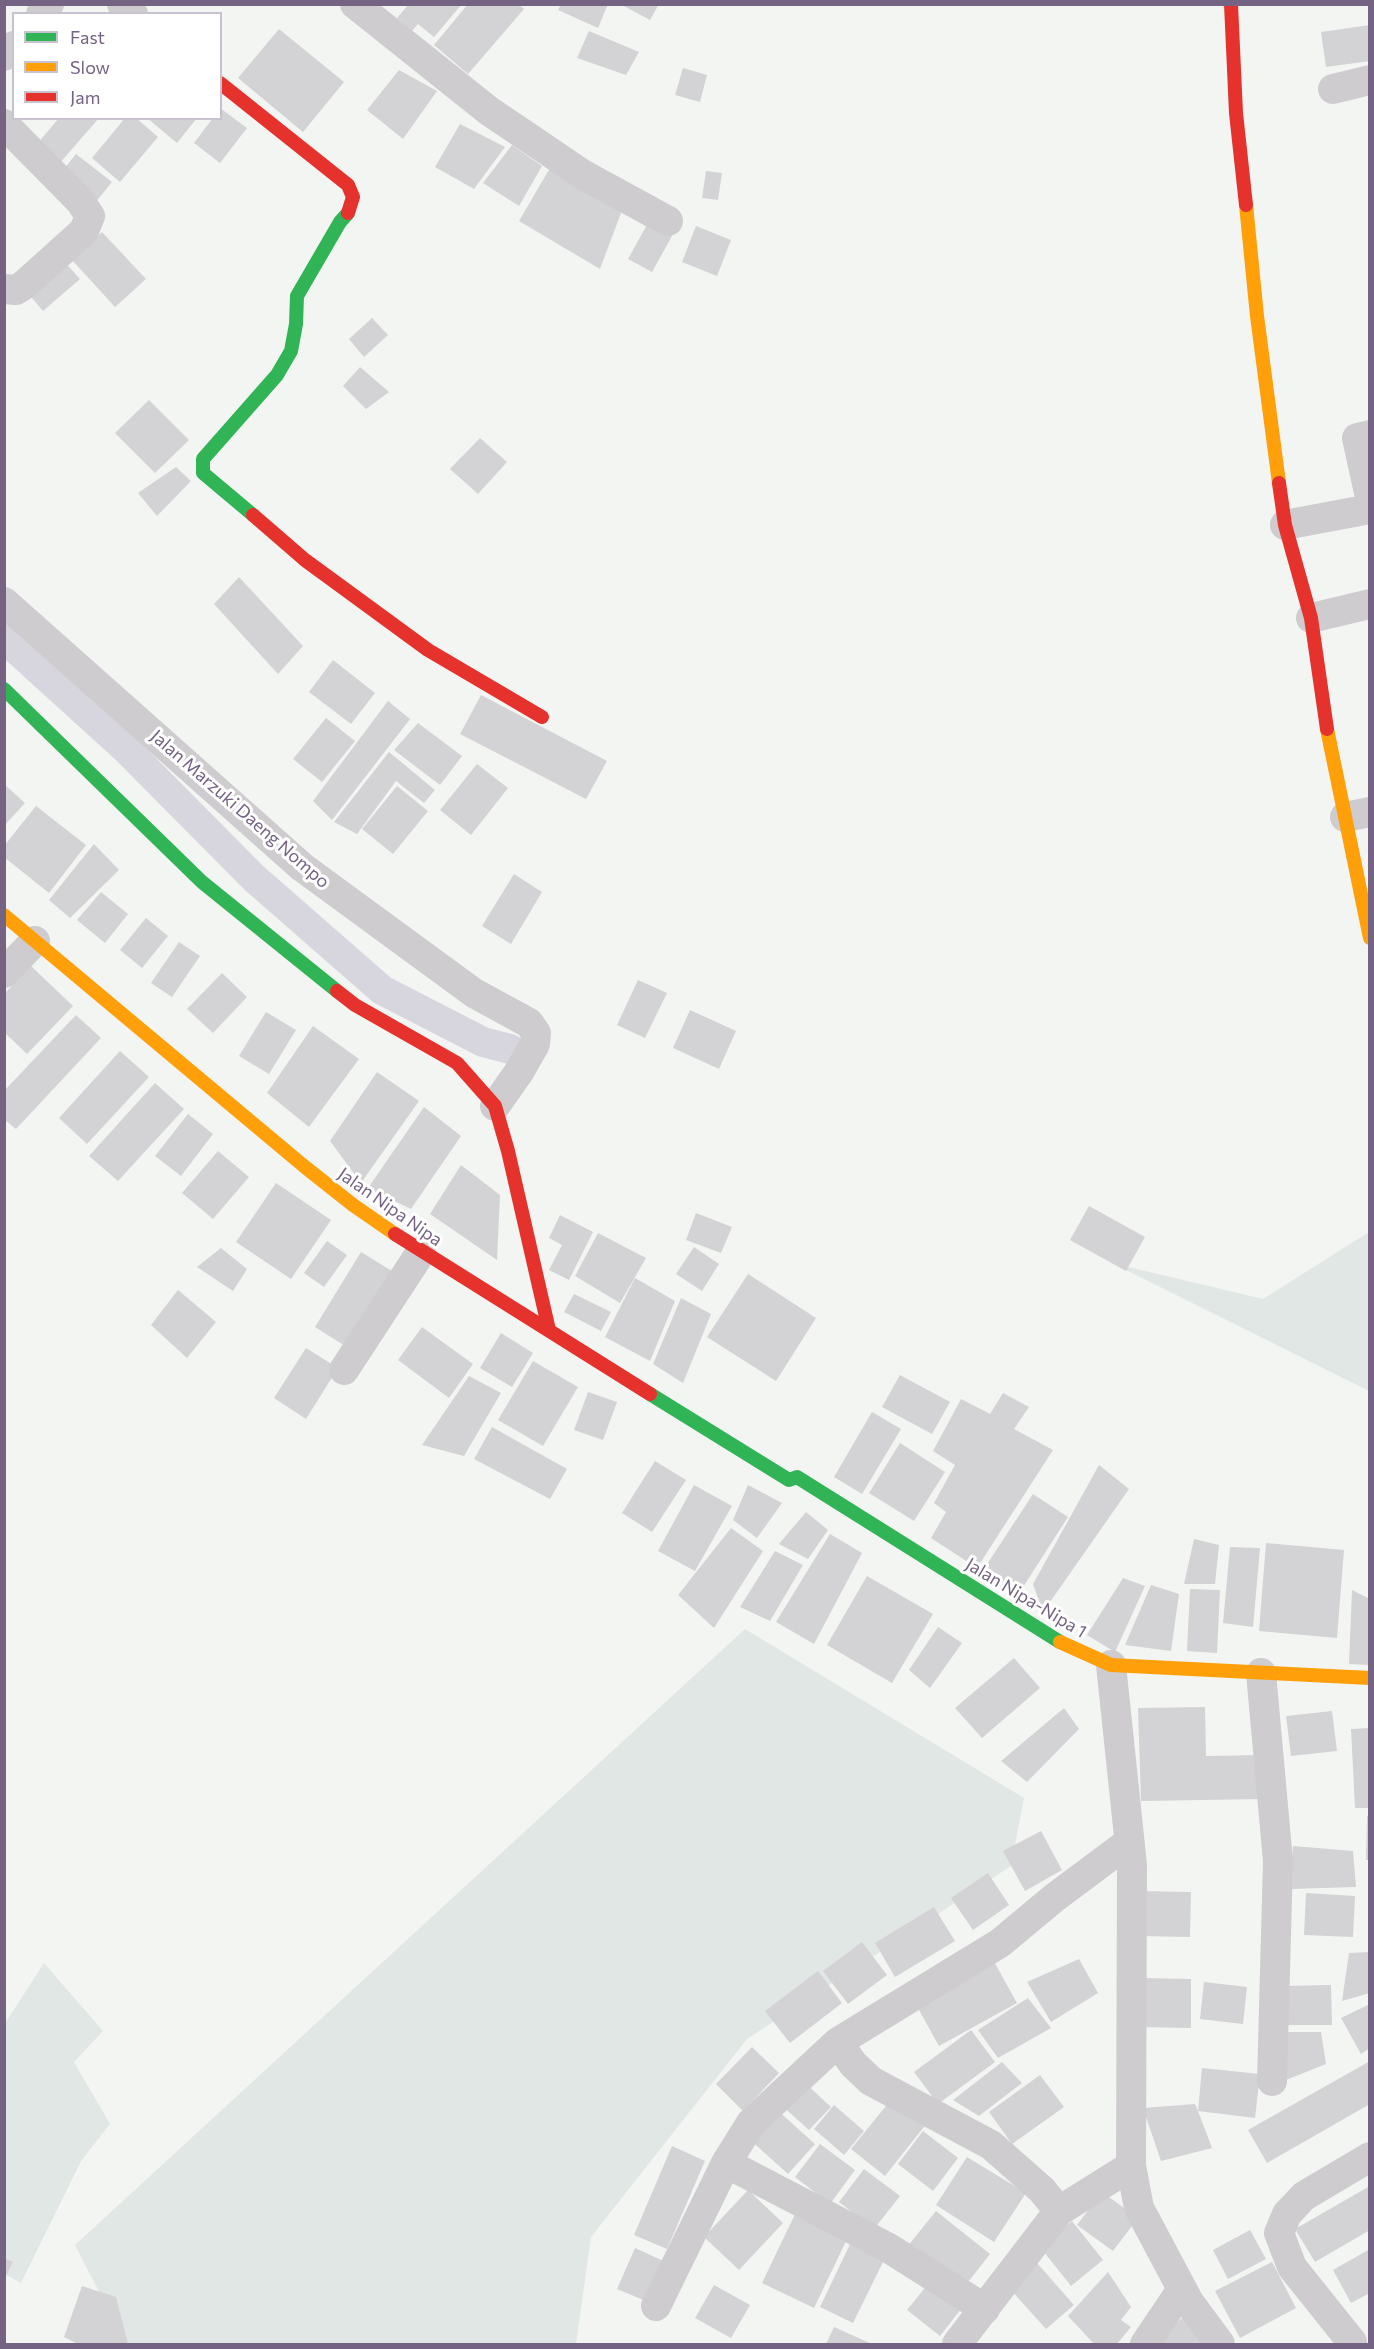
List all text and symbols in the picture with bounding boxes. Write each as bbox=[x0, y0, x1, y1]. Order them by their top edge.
legend bbox=[12, 12, 222, 120]
text: Fast bbox=[70, 26, 105, 48]
text: Slow bbox=[70, 56, 110, 78]
text: Jam bbox=[70, 86, 100, 108]
street label: Jalan Marzuki Daeng Nompo bbox=[146, 725, 334, 893]
street label: Jalan Nipa Nipa bbox=[334, 1163, 446, 1251]
street label: Jalan Nipa-Nipa 1 bbox=[961, 1553, 1091, 1643]

